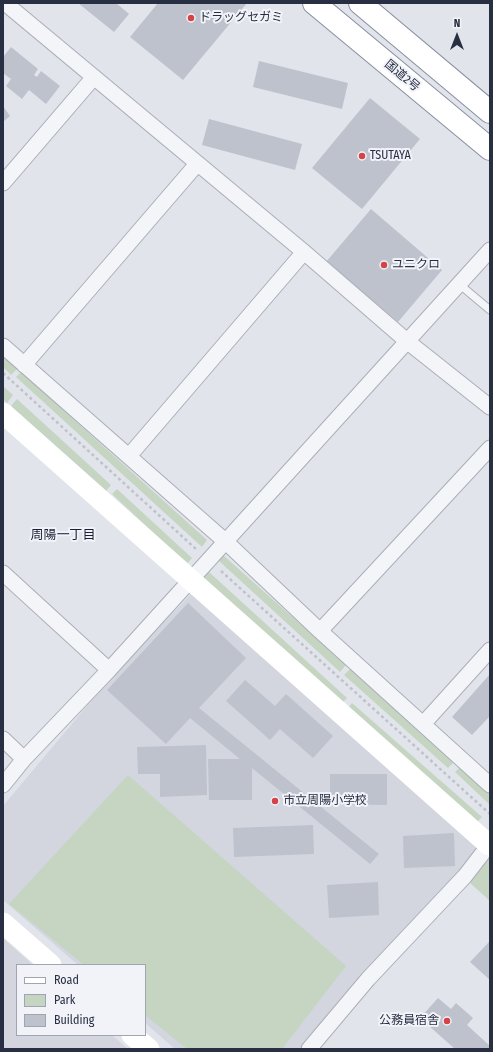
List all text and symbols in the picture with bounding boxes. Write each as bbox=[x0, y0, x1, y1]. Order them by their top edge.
place label: ドラッグセガミ bbox=[199, 11, 283, 25]
marker: ドラッグセガミ bbox=[186, 13, 196, 23]
north arrow bbox=[437, 16, 477, 56]
text: N bbox=[454, 17, 460, 30]
street label: 国道2号 bbox=[382, 57, 422, 95]
place label: TSUTAYA bbox=[370, 149, 411, 163]
marker: TSUTAYA bbox=[357, 151, 367, 161]
place label: ユニクロ bbox=[392, 258, 440, 272]
marker: ユニクロ bbox=[379, 260, 389, 270]
district label: 周陽一丁目 bbox=[31, 527, 95, 543]
place label: 市立周陽小学校 bbox=[283, 794, 367, 808]
marker: 市立周陽小学校 bbox=[270, 796, 280, 806]
legend bbox=[16, 964, 146, 1036]
text: Road bbox=[54, 973, 79, 987]
text: Park bbox=[54, 993, 75, 1007]
text: Building bbox=[54, 1013, 94, 1027]
place label: 公務員宿舎 bbox=[379, 1014, 439, 1028]
marker: 公務員宿舎 bbox=[442, 1016, 452, 1026]

